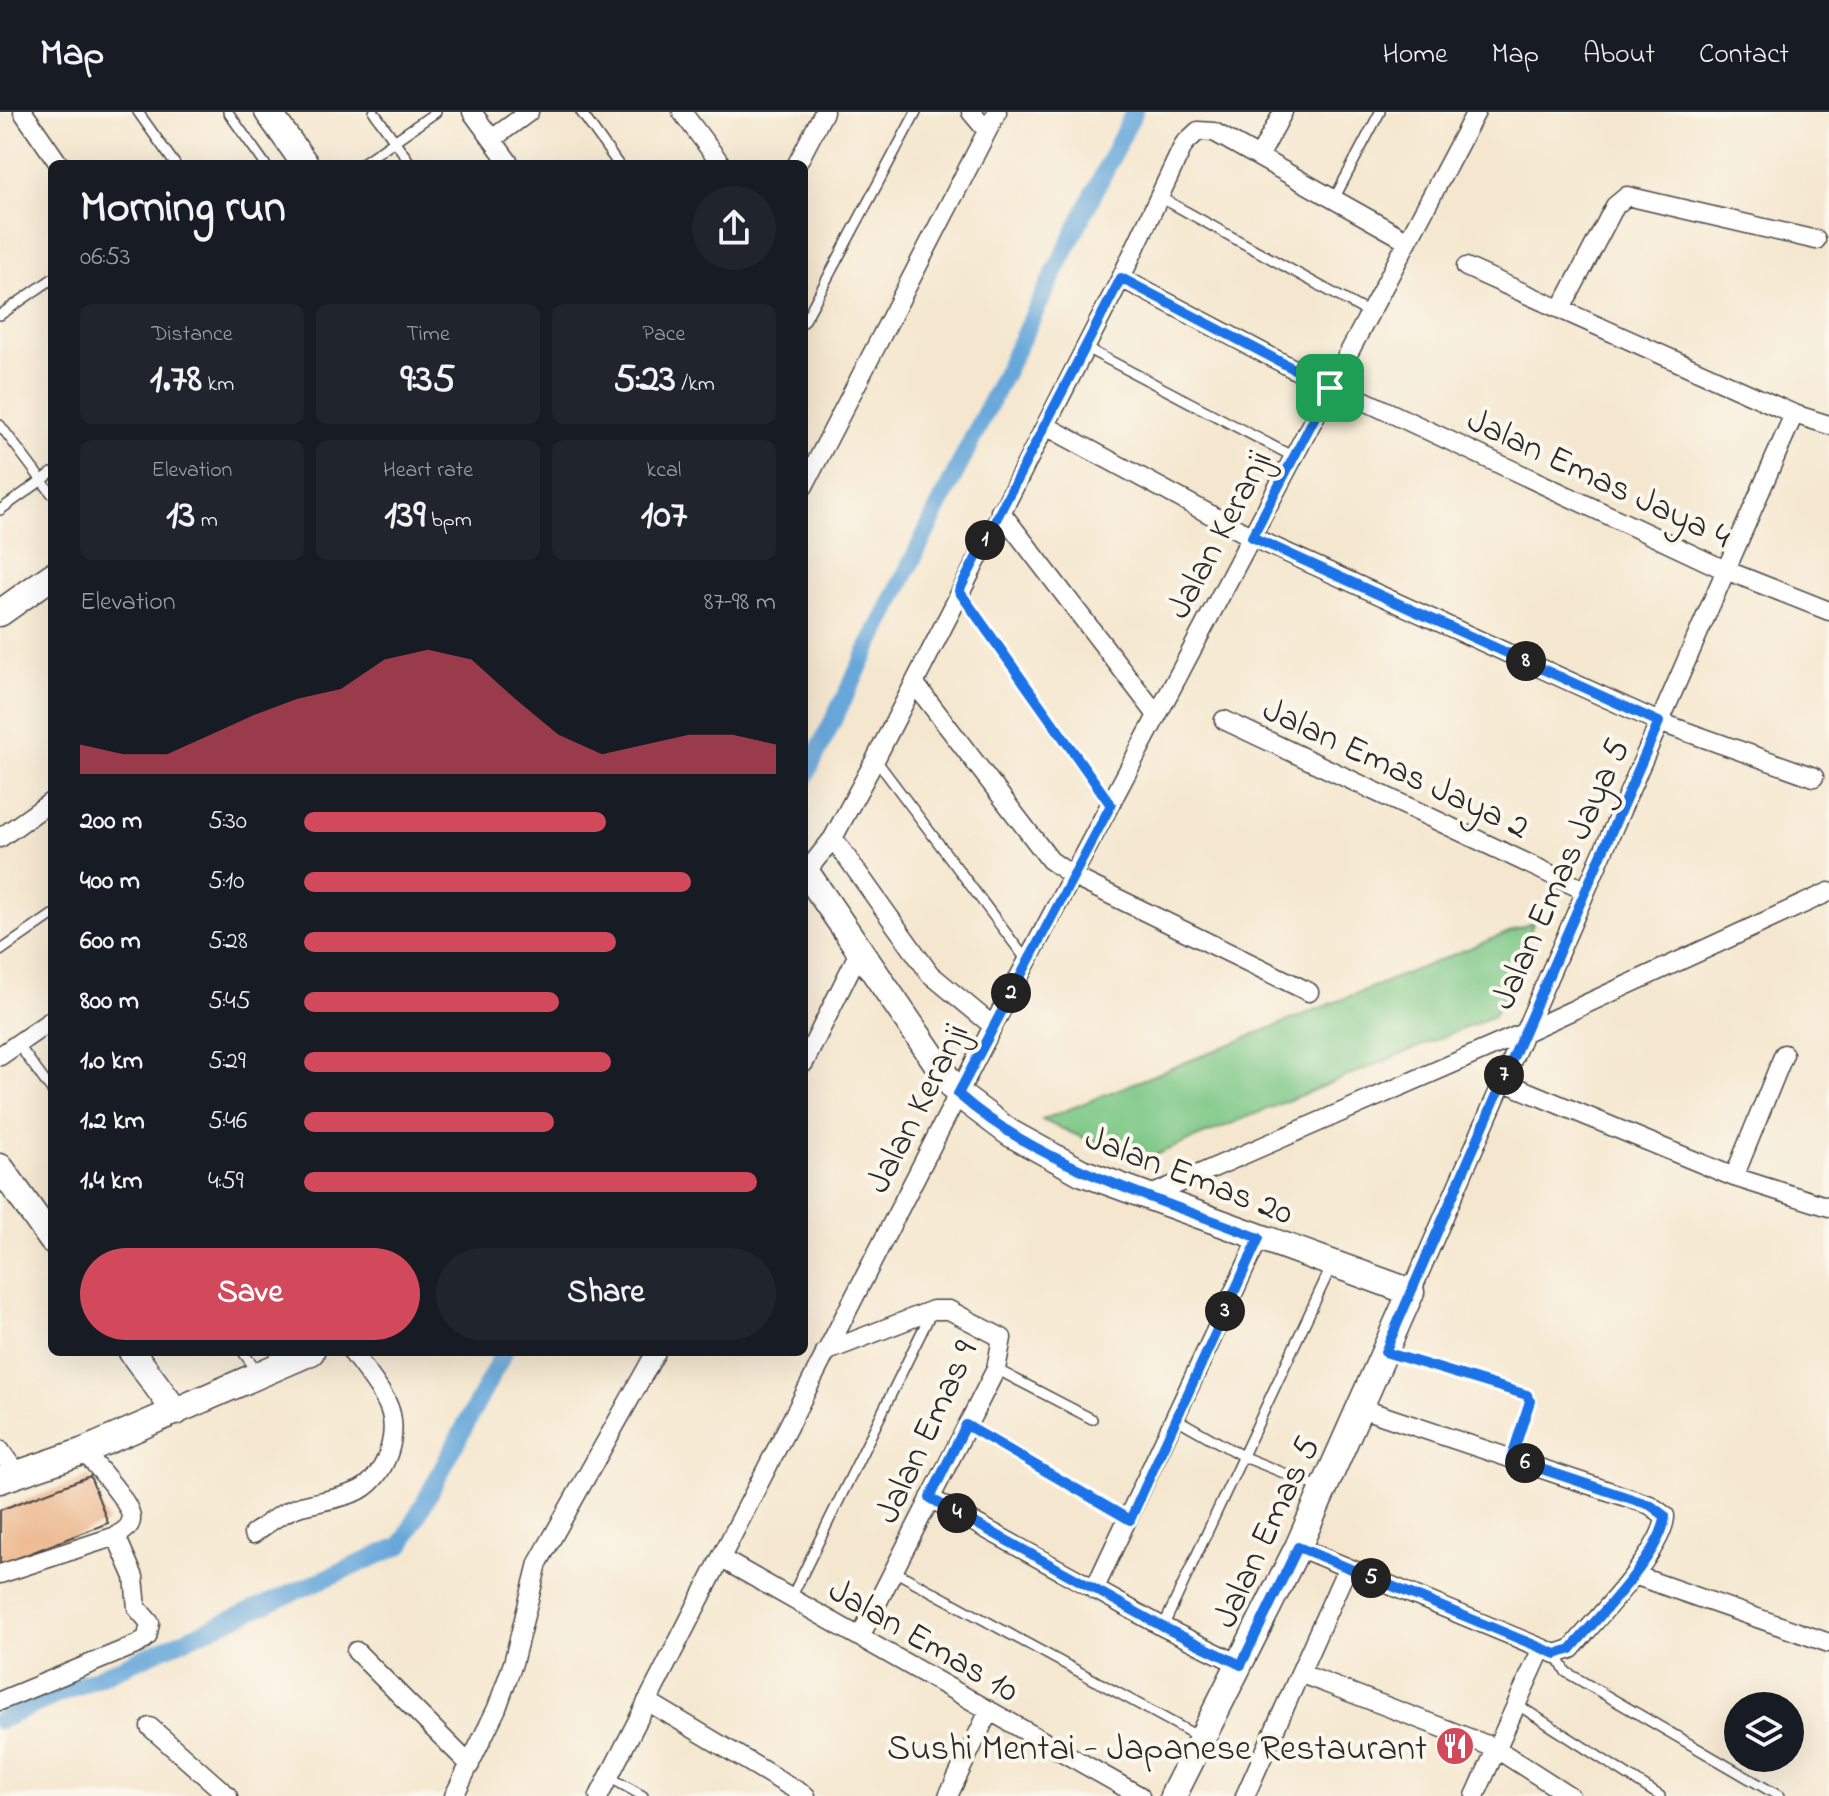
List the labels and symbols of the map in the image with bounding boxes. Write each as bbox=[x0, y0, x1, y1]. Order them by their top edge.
pin bbox=[1296, 354, 1364, 422]
street label: Jalan Emas Jaya 4 bbox=[1457, 396, 1739, 565]
street label: Jalan Keranji bbox=[1154, 441, 1288, 629]
pin: 1 bbox=[965, 520, 1005, 560]
pin: 8 bbox=[1506, 641, 1546, 681]
street label: Jalan Emas Jaya 2 bbox=[1253, 685, 1537, 855]
street label: Jalan Emas Jaya 5 bbox=[1479, 731, 1646, 1019]
pin: 2 bbox=[991, 973, 1031, 1013]
street label: Jalan Keranji bbox=[853, 1015, 985, 1203]
pin: 7 bbox=[1484, 1055, 1524, 1095]
street label: Jalan Emas 20 bbox=[1077, 1113, 1300, 1241]
pin: 3 bbox=[1205, 1291, 1245, 1331]
street label: Jalan Emas 9 bbox=[863, 1332, 994, 1533]
street label: Jalan Emas 5 bbox=[1200, 1428, 1336, 1638]
pin: 6 bbox=[1505, 1443, 1545, 1483]
pin: 4 bbox=[937, 1493, 977, 1533]
pin: 5 bbox=[1351, 1558, 1391, 1598]
street label: Jalan Emas 10 bbox=[817, 1566, 1028, 1718]
place label: Sushi Mentai - Japanese Restaurant bbox=[887, 1724, 1427, 1777]
restaurant icon: Sushi Mentai - Japanese Restaurant bbox=[1434, 1725, 1476, 1767]

